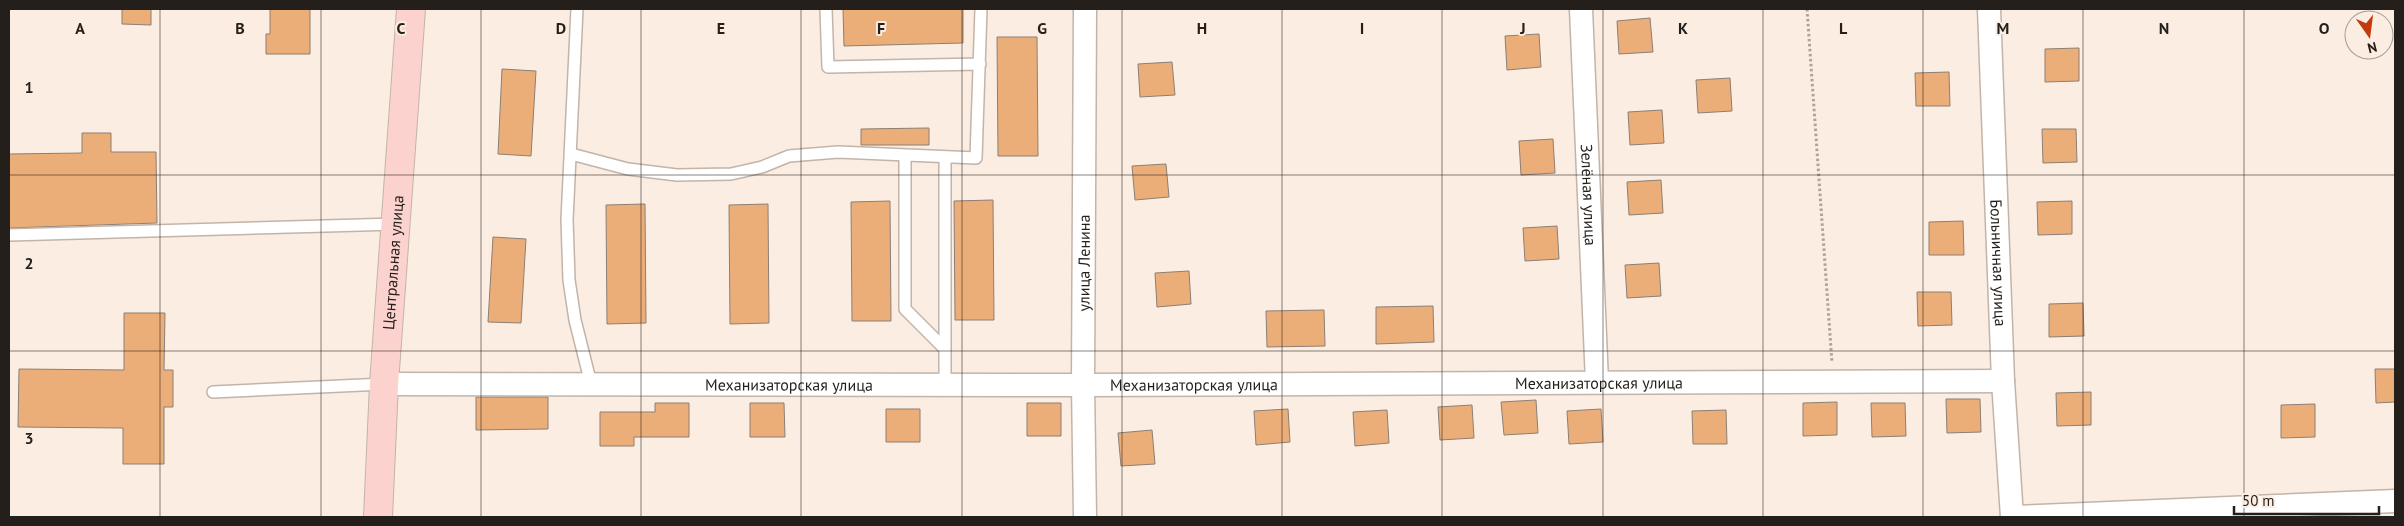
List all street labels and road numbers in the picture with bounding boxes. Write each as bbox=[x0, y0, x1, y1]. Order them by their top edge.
street label: Зелёная улица bbox=[1577, 144, 1601, 246]
street label: Центральная улица bbox=[378, 194, 408, 331]
street label: Больничная улица bbox=[1986, 199, 2011, 327]
street label: улица Ленина bbox=[1073, 214, 1094, 312]
street label: Механизаторская улица bbox=[1515, 372, 1683, 393]
street label: Механизаторская улица bbox=[705, 374, 873, 395]
street label: Механизаторская улица bbox=[1110, 374, 1278, 395]

